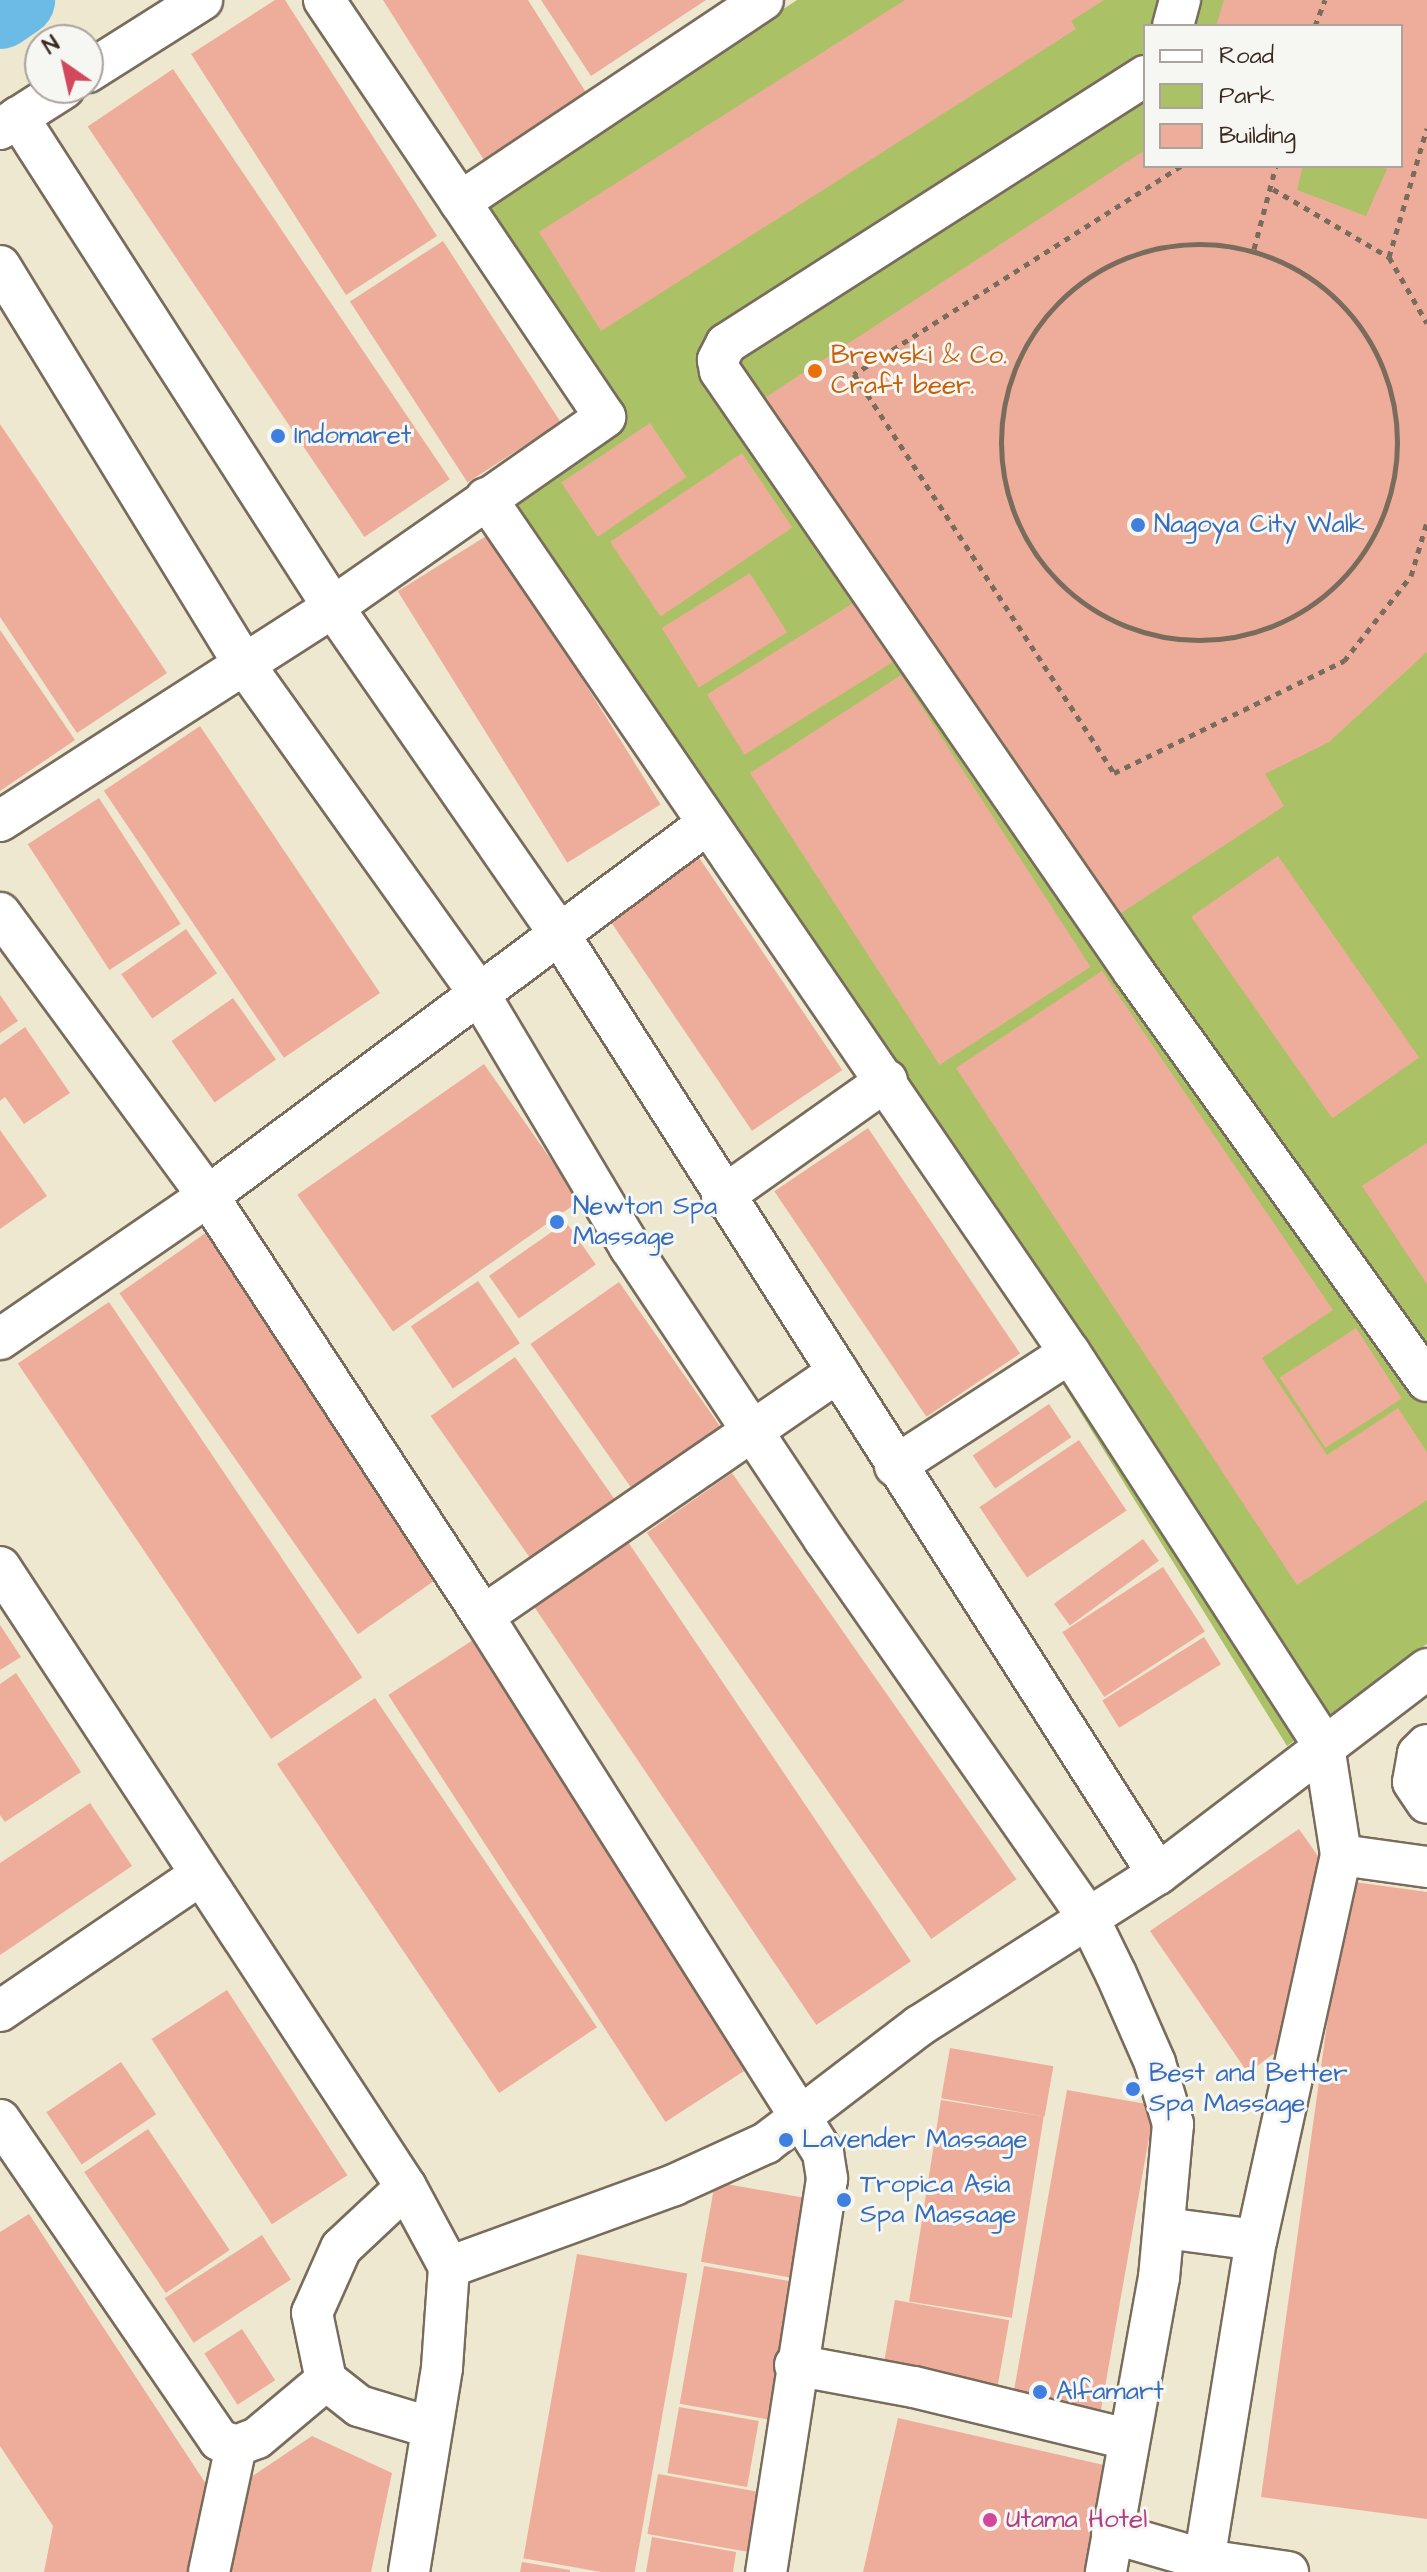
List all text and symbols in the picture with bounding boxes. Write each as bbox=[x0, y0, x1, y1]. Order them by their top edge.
north arrow bbox=[24, 24, 104, 104]
legend bbox=[1143, 24, 1403, 168]
text: N bbox=[37, 29, 66, 62]
text: Road bbox=[1219, 39, 1274, 73]
text: Park bbox=[1219, 79, 1275, 113]
text: Building bbox=[1219, 119, 1296, 153]
place label: Brewski & Co. Craft beer. bbox=[831, 340, 1007, 402]
marker: Brewski & Co. Craft beer. bbox=[806, 362, 824, 380]
place label: Indomaret bbox=[294, 420, 411, 452]
marker: Indomaret bbox=[269, 427, 287, 445]
place label: Nagoya City Walk bbox=[1154, 509, 1365, 541]
marker: Nagoya City Walk bbox=[1129, 516, 1147, 534]
place label: Newton Spa Massage bbox=[573, 1191, 717, 1252]
marker: Newton Spa Massage bbox=[548, 1213, 566, 1231]
place label: Best and Better Spa Massage bbox=[1149, 2058, 1347, 2120]
marker: Best and Better Spa Massage bbox=[1124, 2080, 1142, 2098]
place label: Lavender Massage bbox=[802, 2124, 1027, 2156]
marker: Lavender Massage bbox=[777, 2131, 795, 2149]
place label: Tropica Asia Spa Massage bbox=[860, 2169, 1016, 2230]
marker: Tropica Asia Spa Massage bbox=[835, 2191, 853, 2209]
place label: Alfamart bbox=[1056, 2376, 1164, 2408]
marker: Alfamart bbox=[1031, 2383, 1049, 2401]
place label: Utama Hotel bbox=[1006, 2504, 1147, 2536]
marker: Utama Hotel bbox=[981, 2511, 999, 2529]

